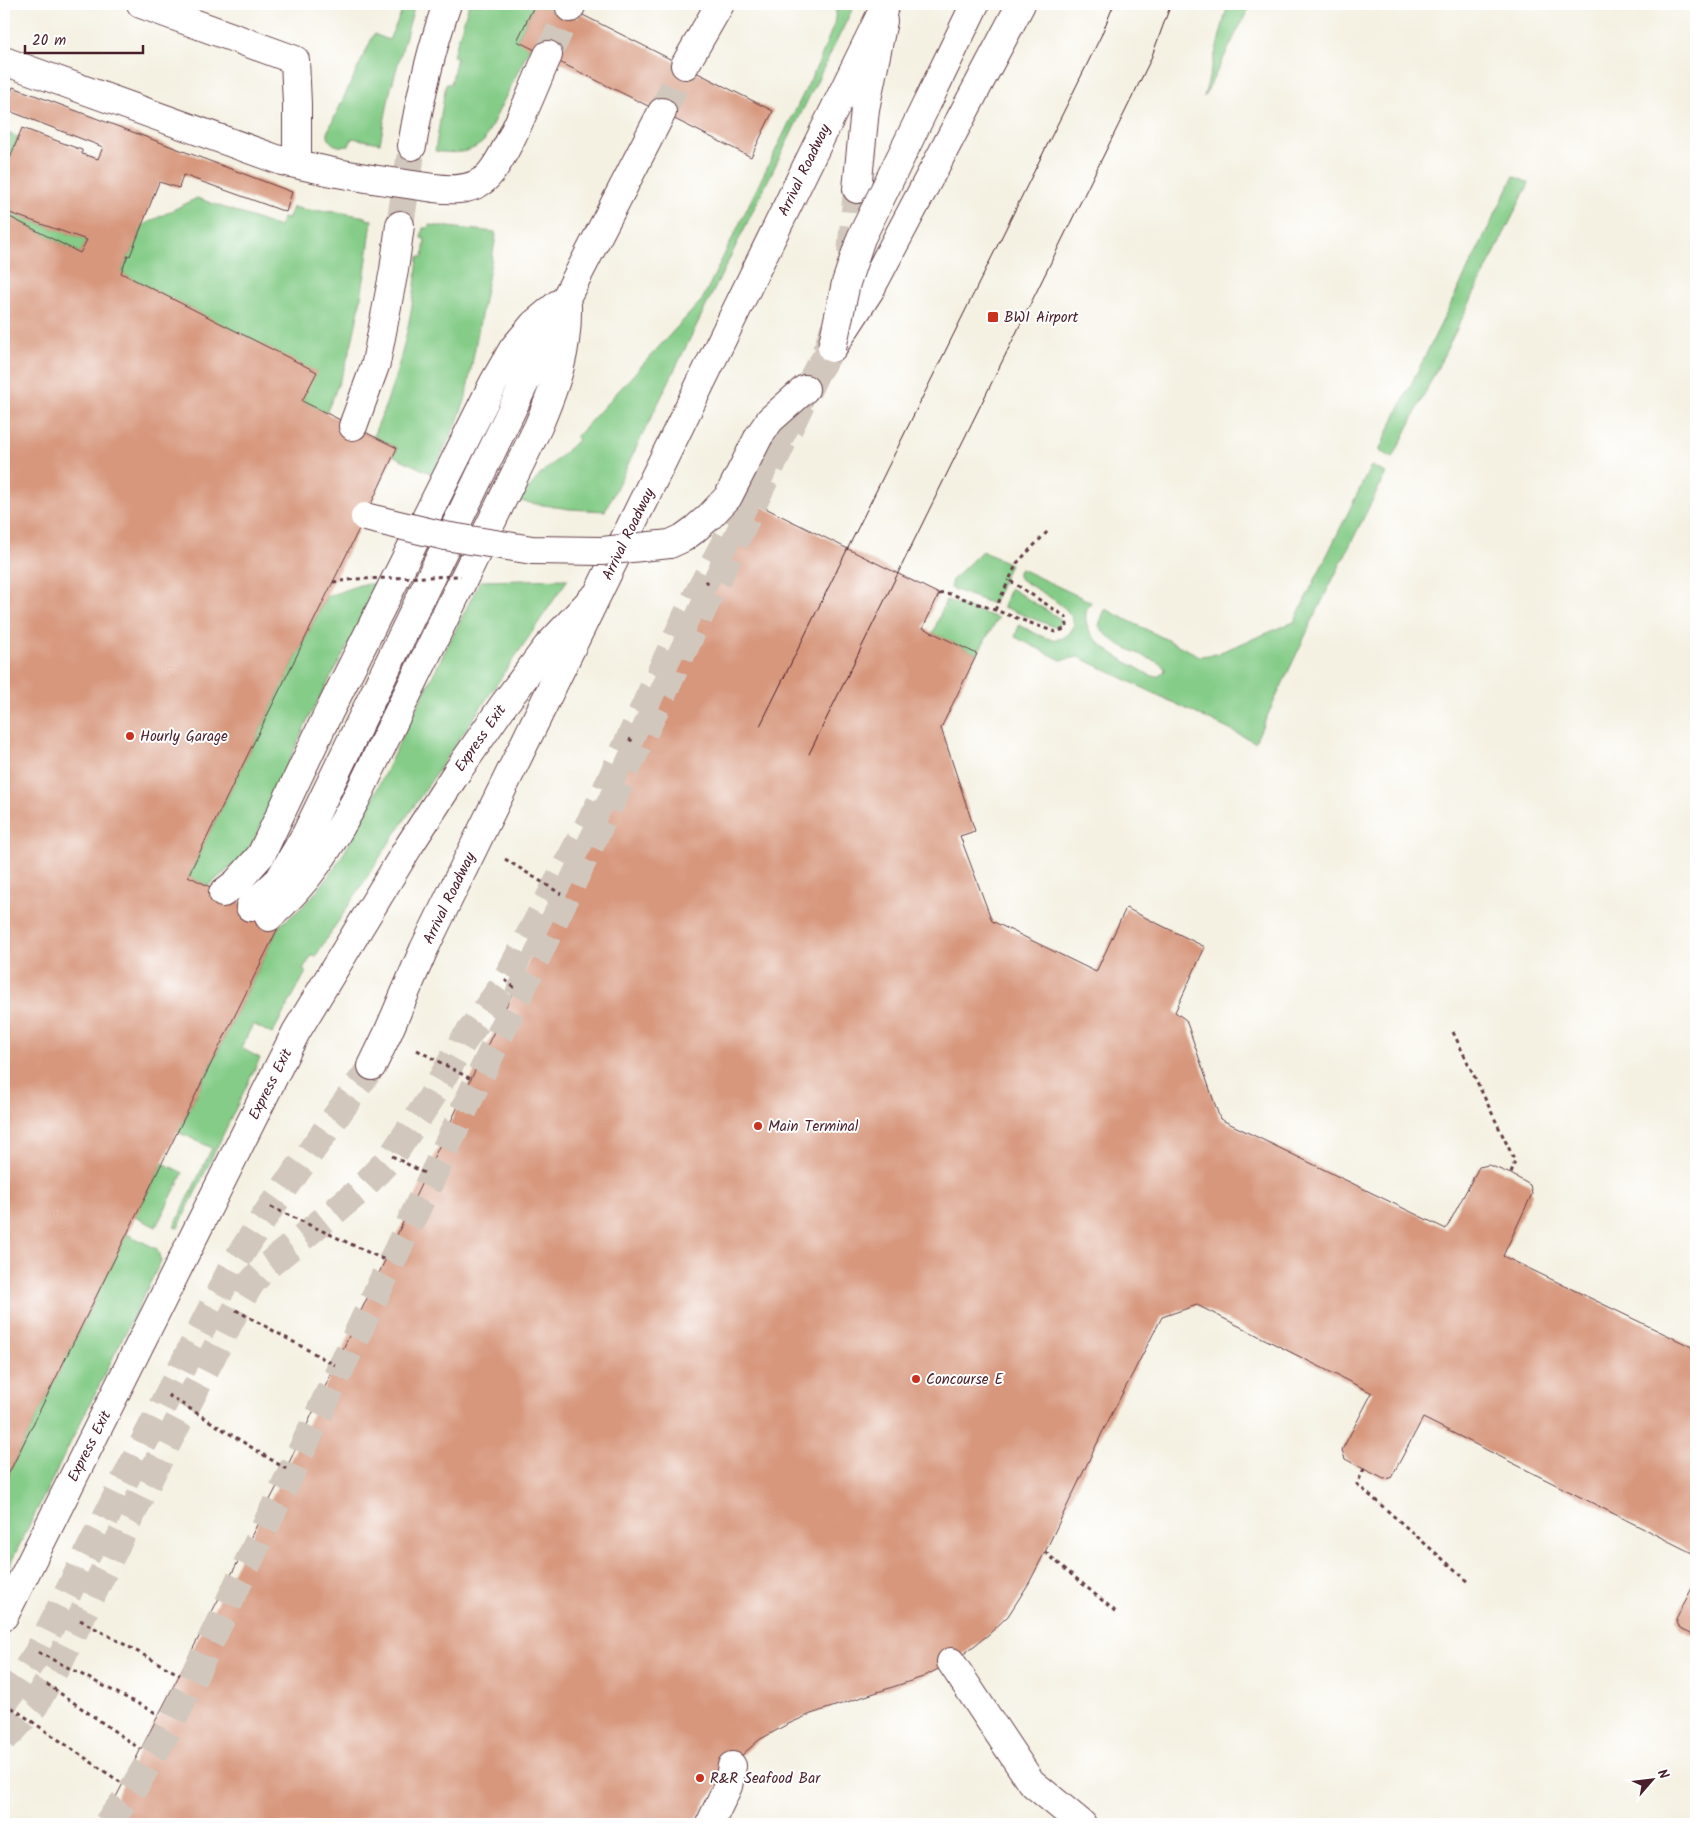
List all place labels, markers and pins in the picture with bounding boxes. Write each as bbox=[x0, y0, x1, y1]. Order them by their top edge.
place label: BWI Airport bbox=[1004, 306, 1079, 330]
marker: BWI Airport bbox=[986, 310, 1000, 324]
place label: Hourly Garage bbox=[140, 725, 228, 749]
marker: Hourly Garage bbox=[124, 730, 136, 742]
place label: Main Terminal bbox=[768, 1115, 859, 1139]
marker: Main Terminal bbox=[752, 1120, 764, 1132]
place label: Concourse E bbox=[926, 1368, 1005, 1392]
marker: Concourse E bbox=[910, 1373, 922, 1385]
place label: R&R Seafood Bar bbox=[710, 1767, 821, 1791]
marker: R&R Seafood Bar bbox=[694, 1772, 706, 1784]

